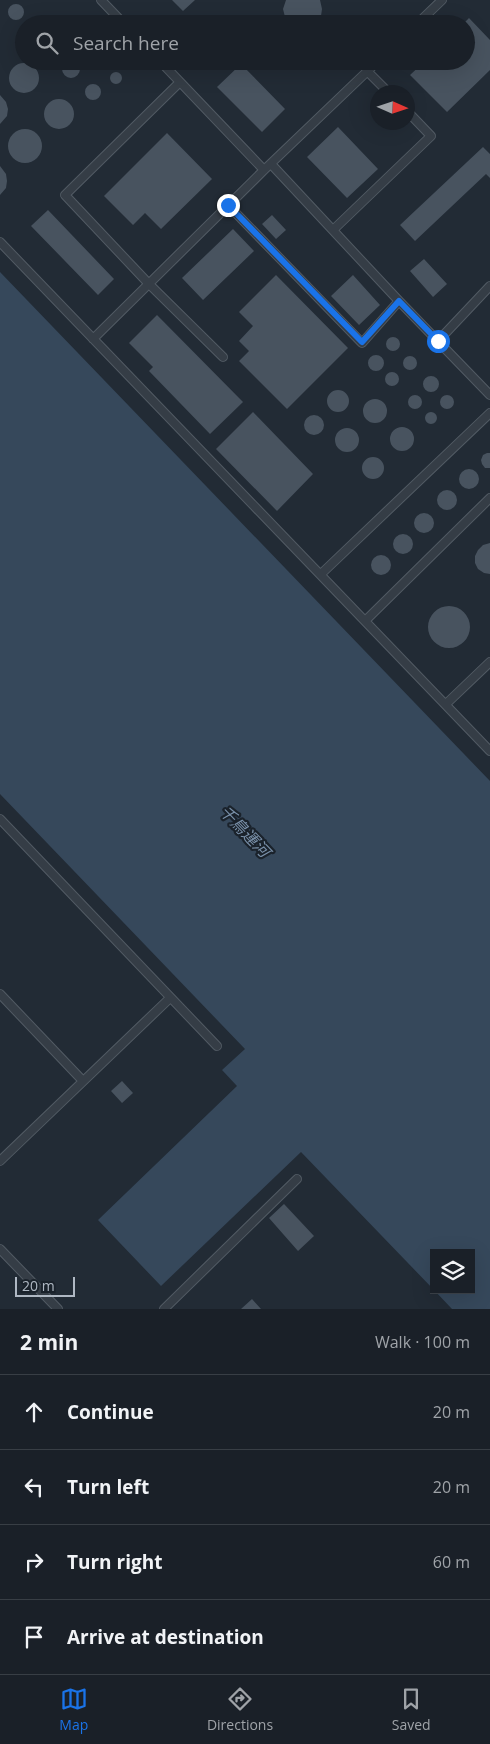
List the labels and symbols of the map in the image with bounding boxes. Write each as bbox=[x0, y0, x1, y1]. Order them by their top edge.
north arrow bbox=[370, 85, 415, 130]
route end bbox=[217, 194, 240, 217]
route start bbox=[427, 330, 450, 353]
water label: 千鳥運河 bbox=[215, 800, 277, 864]
scale bar bbox=[15, 1274, 75, 1297]

